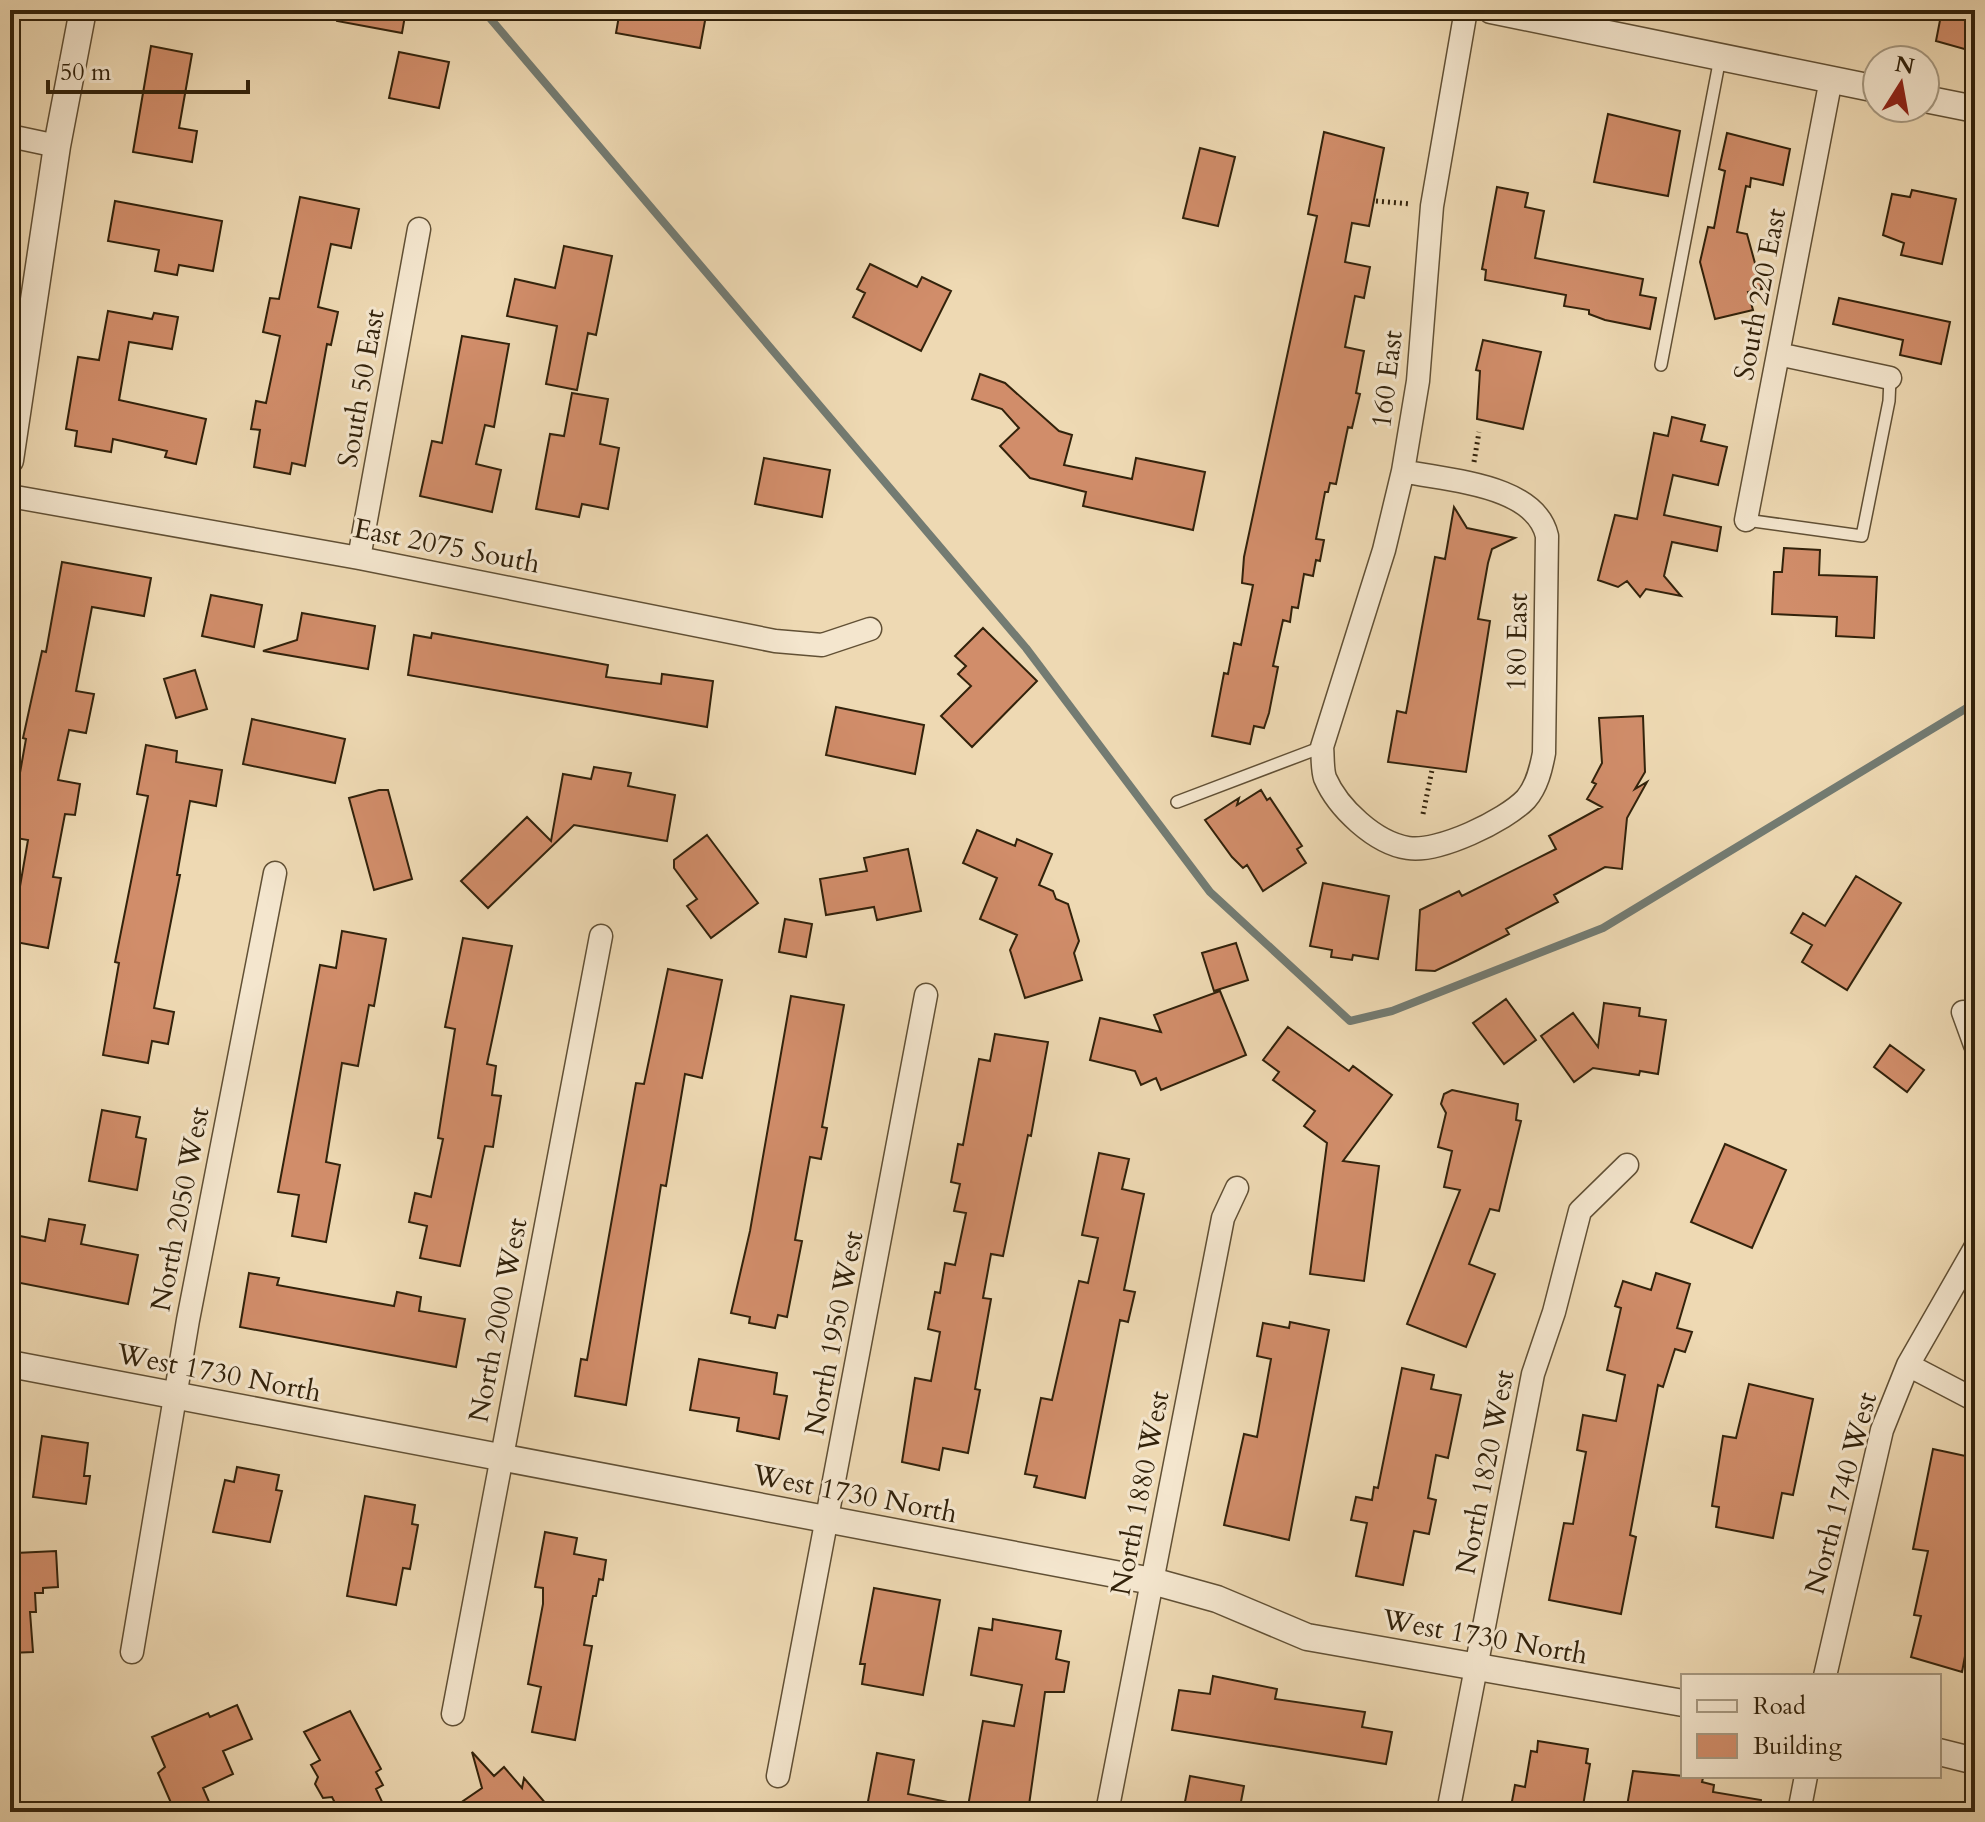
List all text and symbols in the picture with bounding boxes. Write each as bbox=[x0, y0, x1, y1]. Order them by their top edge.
scale bar bbox=[48, 44, 248, 94]
north arrow bbox=[1861, 44, 1941, 124]
text: N bbox=[1892, 49, 1917, 82]
text: 50 m bbox=[60, 56, 112, 89]
street label: South 220 East bbox=[1725, 205, 1795, 383]
street label: South 50 East bbox=[328, 306, 394, 470]
street label: 160 East bbox=[1362, 328, 1412, 430]
street label: East 2075 South bbox=[351, 509, 543, 583]
street label: 180 East bbox=[1497, 592, 1537, 691]
street label: North 2050 West bbox=[142, 1103, 218, 1315]
street label: North 2000 West bbox=[460, 1214, 536, 1426]
street label: North 1950 West bbox=[796, 1227, 872, 1439]
street label: West 1730 North bbox=[112, 1334, 324, 1411]
street label: North 1820 West bbox=[1447, 1366, 1523, 1578]
street label: North 1880 West bbox=[1102, 1387, 1178, 1599]
street label: North 1740 West bbox=[1796, 1388, 1886, 1598]
street label: West 1730 North bbox=[748, 1455, 960, 1532]
street label: West 1730 North bbox=[1378, 1600, 1590, 1674]
legend bbox=[1681, 1674, 1941, 1778]
text: Road bbox=[1753, 1690, 1806, 1723]
text: Building bbox=[1753, 1730, 1843, 1763]

